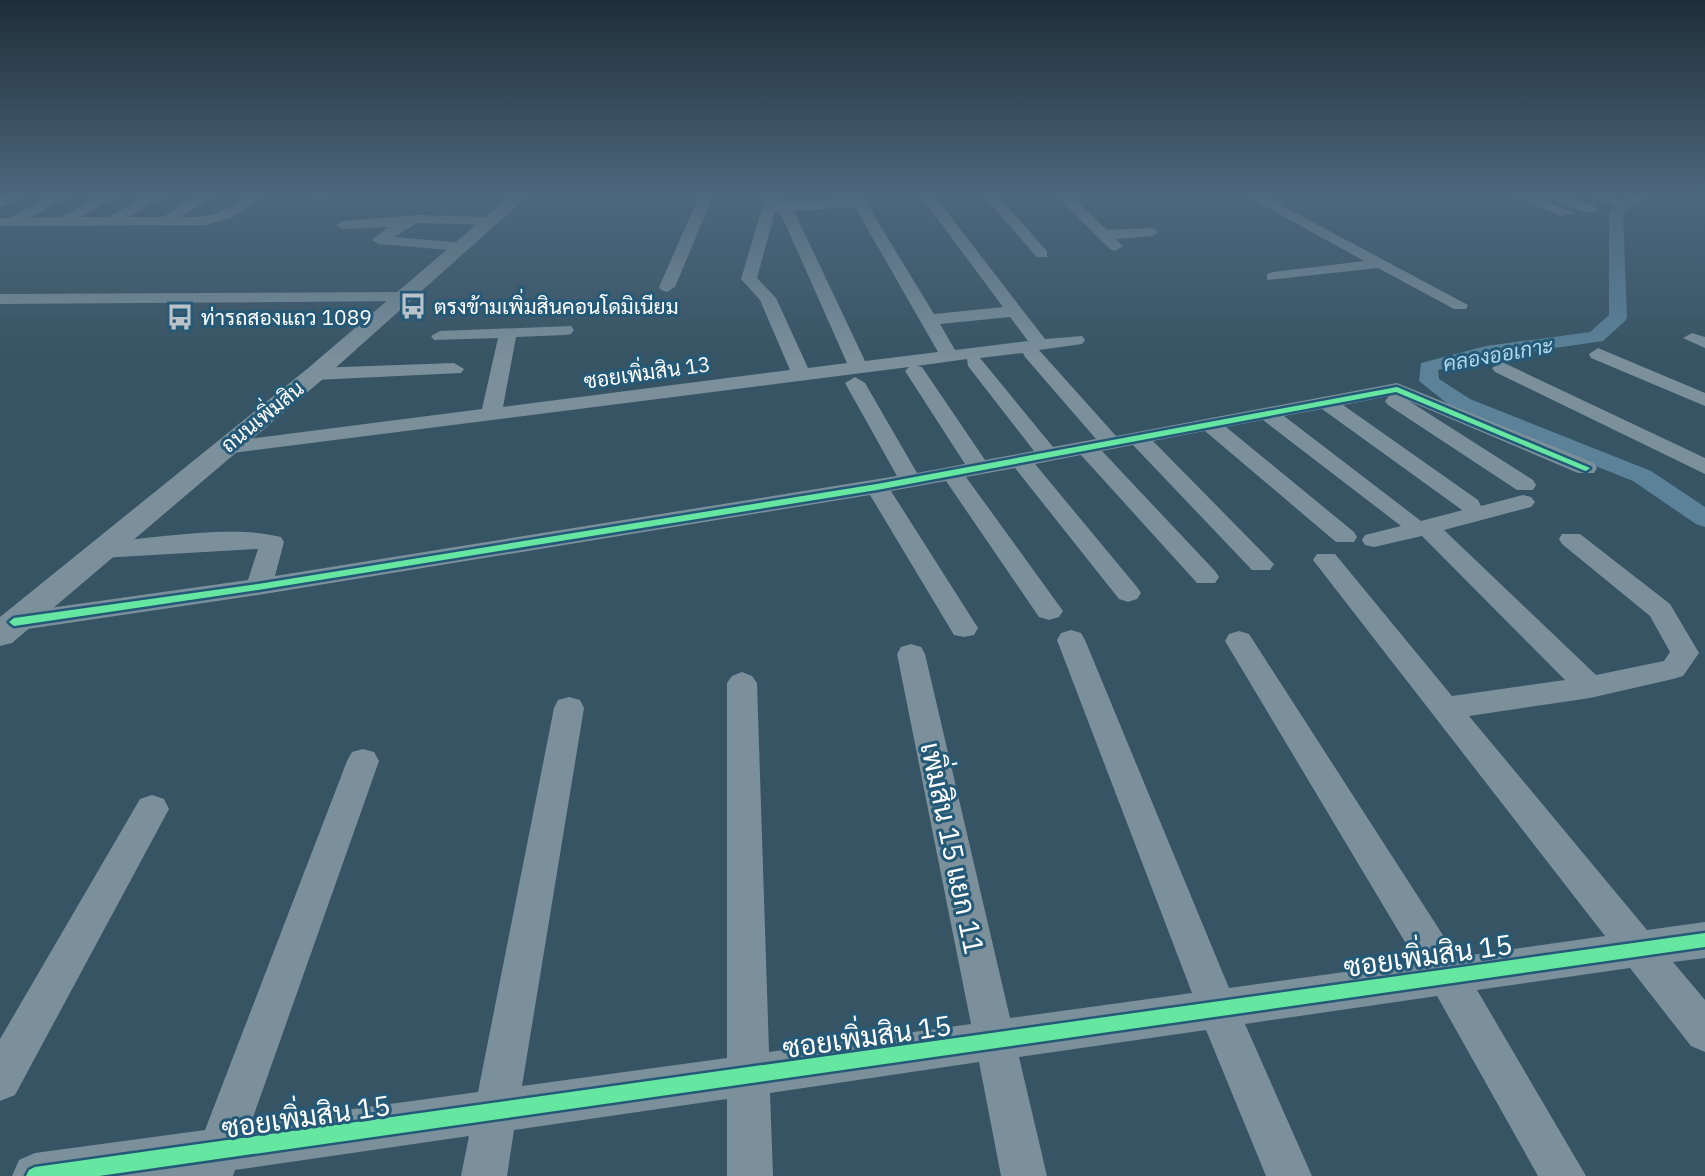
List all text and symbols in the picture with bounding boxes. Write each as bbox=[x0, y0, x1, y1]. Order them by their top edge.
place label: ตรงข้ามเพิ่มสินคอนโดมิเนียม bbox=[434, 288, 679, 320]
bus stop icon: ตรงข้ามเพิ่มสินคอนโดมิเนียม bbox=[398, 291, 428, 321]
bus stop icon: ท่ารถสองแถว 1089 bbox=[165, 302, 195, 332]
place label: ท่ารถสองแถว 1089 bbox=[201, 303, 372, 331]
water label: คลองออเกาะ bbox=[1441, 330, 1556, 377]
street label: ซอยเพิ่มสิน 13 bbox=[581, 345, 712, 395]
street label: ถนนเพิ่มสิน bbox=[212, 371, 309, 458]
street label: เพิ่มสิน 15 แยก 11 bbox=[913, 738, 997, 957]
street label: ซอยเพิ่มสิน 15 bbox=[1341, 921, 1515, 985]
street label: ซอยเพิ่มสิน 15 bbox=[780, 1002, 954, 1066]
street label: ซอยเพิ่มสิน 15 bbox=[219, 1082, 393, 1146]

